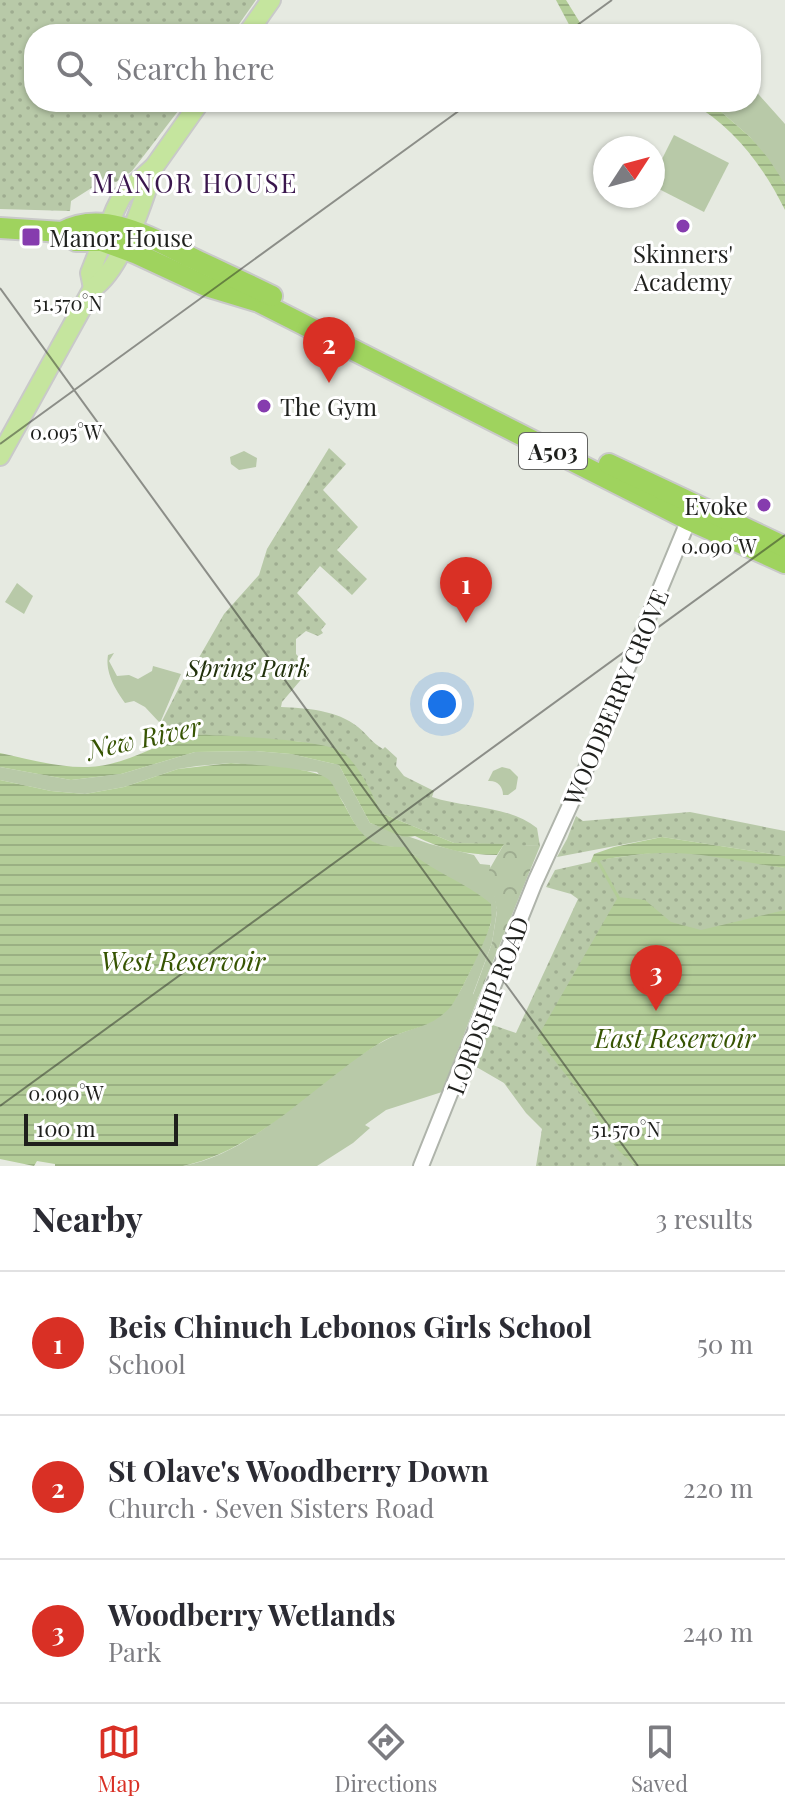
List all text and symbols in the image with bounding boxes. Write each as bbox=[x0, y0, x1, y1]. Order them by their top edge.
search box bbox=[24, 24, 761, 112]
icon: search bbox=[52, 46, 96, 90]
text: Search here bbox=[116, 48, 275, 88]
north arrow bbox=[593, 136, 665, 208]
district label: MANOR HOUSE bbox=[92, 165, 298, 200]
marker: Skinners' Academy bbox=[674, 217, 692, 235]
place label: Manor House bbox=[49, 221, 193, 253]
marker: Manor House bbox=[20, 226, 42, 248]
place label: Skinners' Academy bbox=[633, 237, 733, 297]
text: 51.570°N bbox=[33, 289, 103, 316]
pin: 2 bbox=[303, 317, 355, 383]
place label: The Gym bbox=[280, 390, 377, 422]
marker: The Gym bbox=[255, 397, 273, 415]
text: 0.095°W bbox=[30, 418, 103, 445]
road number: A503 bbox=[519, 433, 587, 469]
place label: Evoke bbox=[684, 489, 748, 521]
marker: Evoke bbox=[755, 496, 773, 514]
text: 0.090°W bbox=[681, 532, 758, 559]
pin: 1 bbox=[440, 557, 492, 623]
street label: WOODBERRY GROVE bbox=[555, 584, 675, 811]
park label: Spring Park bbox=[185, 651, 310, 683]
your location bbox=[422, 684, 462, 724]
water label: New River bbox=[82, 708, 205, 767]
street label: LORDSHIP ROAD bbox=[438, 911, 536, 1099]
water label: West Reservoir bbox=[101, 943, 266, 978]
pin: 3 bbox=[630, 945, 682, 1011]
water label: East Reservoir bbox=[594, 1020, 756, 1055]
text: 0.090°W bbox=[28, 1079, 105, 1106]
scale bar bbox=[24, 1110, 178, 1146]
text: 100 m bbox=[36, 1113, 96, 1143]
text: 51.570°N bbox=[591, 1115, 661, 1142]
text: Nearby bbox=[32, 1195, 143, 1241]
text: 3 results bbox=[656, 1201, 753, 1236]
text: Beis Chinuch Lebonos Girls School bbox=[108, 1306, 592, 1346]
text: 1 bbox=[53, 1326, 63, 1361]
text: 50 m bbox=[697, 1326, 753, 1361]
text: School bbox=[108, 1346, 186, 1381]
text: St Olave's Woodberry Down bbox=[108, 1450, 489, 1490]
text: 2 bbox=[51, 1470, 65, 1505]
text: 220 m bbox=[683, 1470, 753, 1505]
text: Church · Seven Sisters Road bbox=[108, 1490, 434, 1525]
text: Woodberry Wetlands bbox=[108, 1594, 396, 1634]
text: 3 bbox=[52, 1614, 64, 1649]
text: 240 m bbox=[683, 1614, 753, 1649]
text: Park bbox=[108, 1634, 161, 1669]
tab: Map bbox=[97, 1720, 141, 1798]
tab: Directions bbox=[334, 1720, 437, 1798]
tab: Saved bbox=[631, 1720, 688, 1798]

